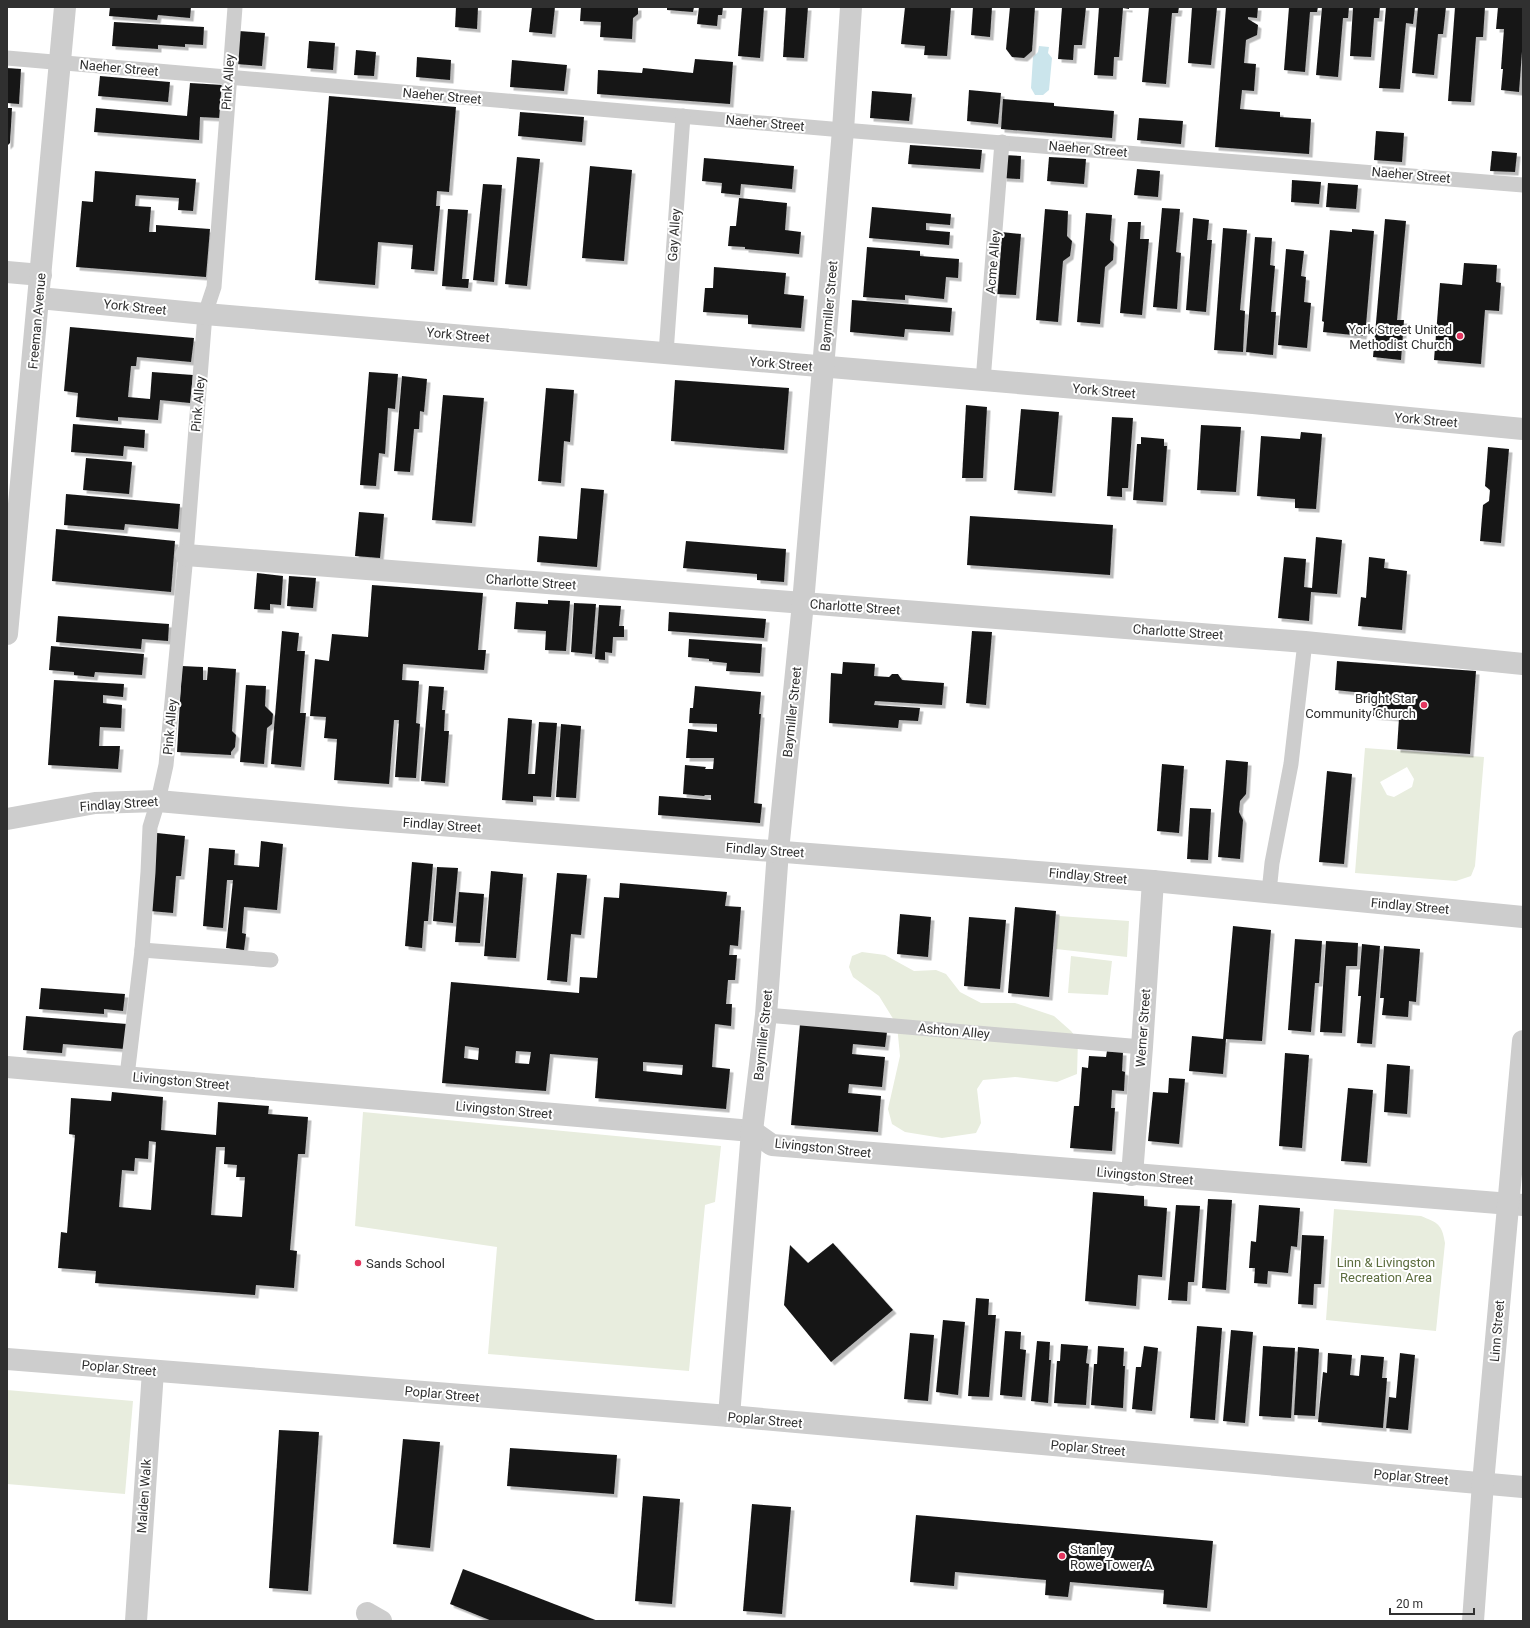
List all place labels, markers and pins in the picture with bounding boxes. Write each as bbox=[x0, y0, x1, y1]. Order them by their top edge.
place label: York Street United Methodist Church bbox=[1348, 322, 1452, 352]
marker: York Street United Methodist Church bbox=[1455, 331, 1465, 341]
place label: Bright Star Community Church bbox=[1305, 691, 1417, 721]
marker: Bright Star Community Church bbox=[1419, 700, 1429, 710]
place label: Sands School bbox=[366, 1256, 445, 1271]
marker: Sands School bbox=[353, 1258, 363, 1268]
place label: Stanley Rowe Tower A bbox=[1070, 1542, 1153, 1572]
marker: Stanley Rowe Tower A bbox=[1057, 1551, 1067, 1561]

